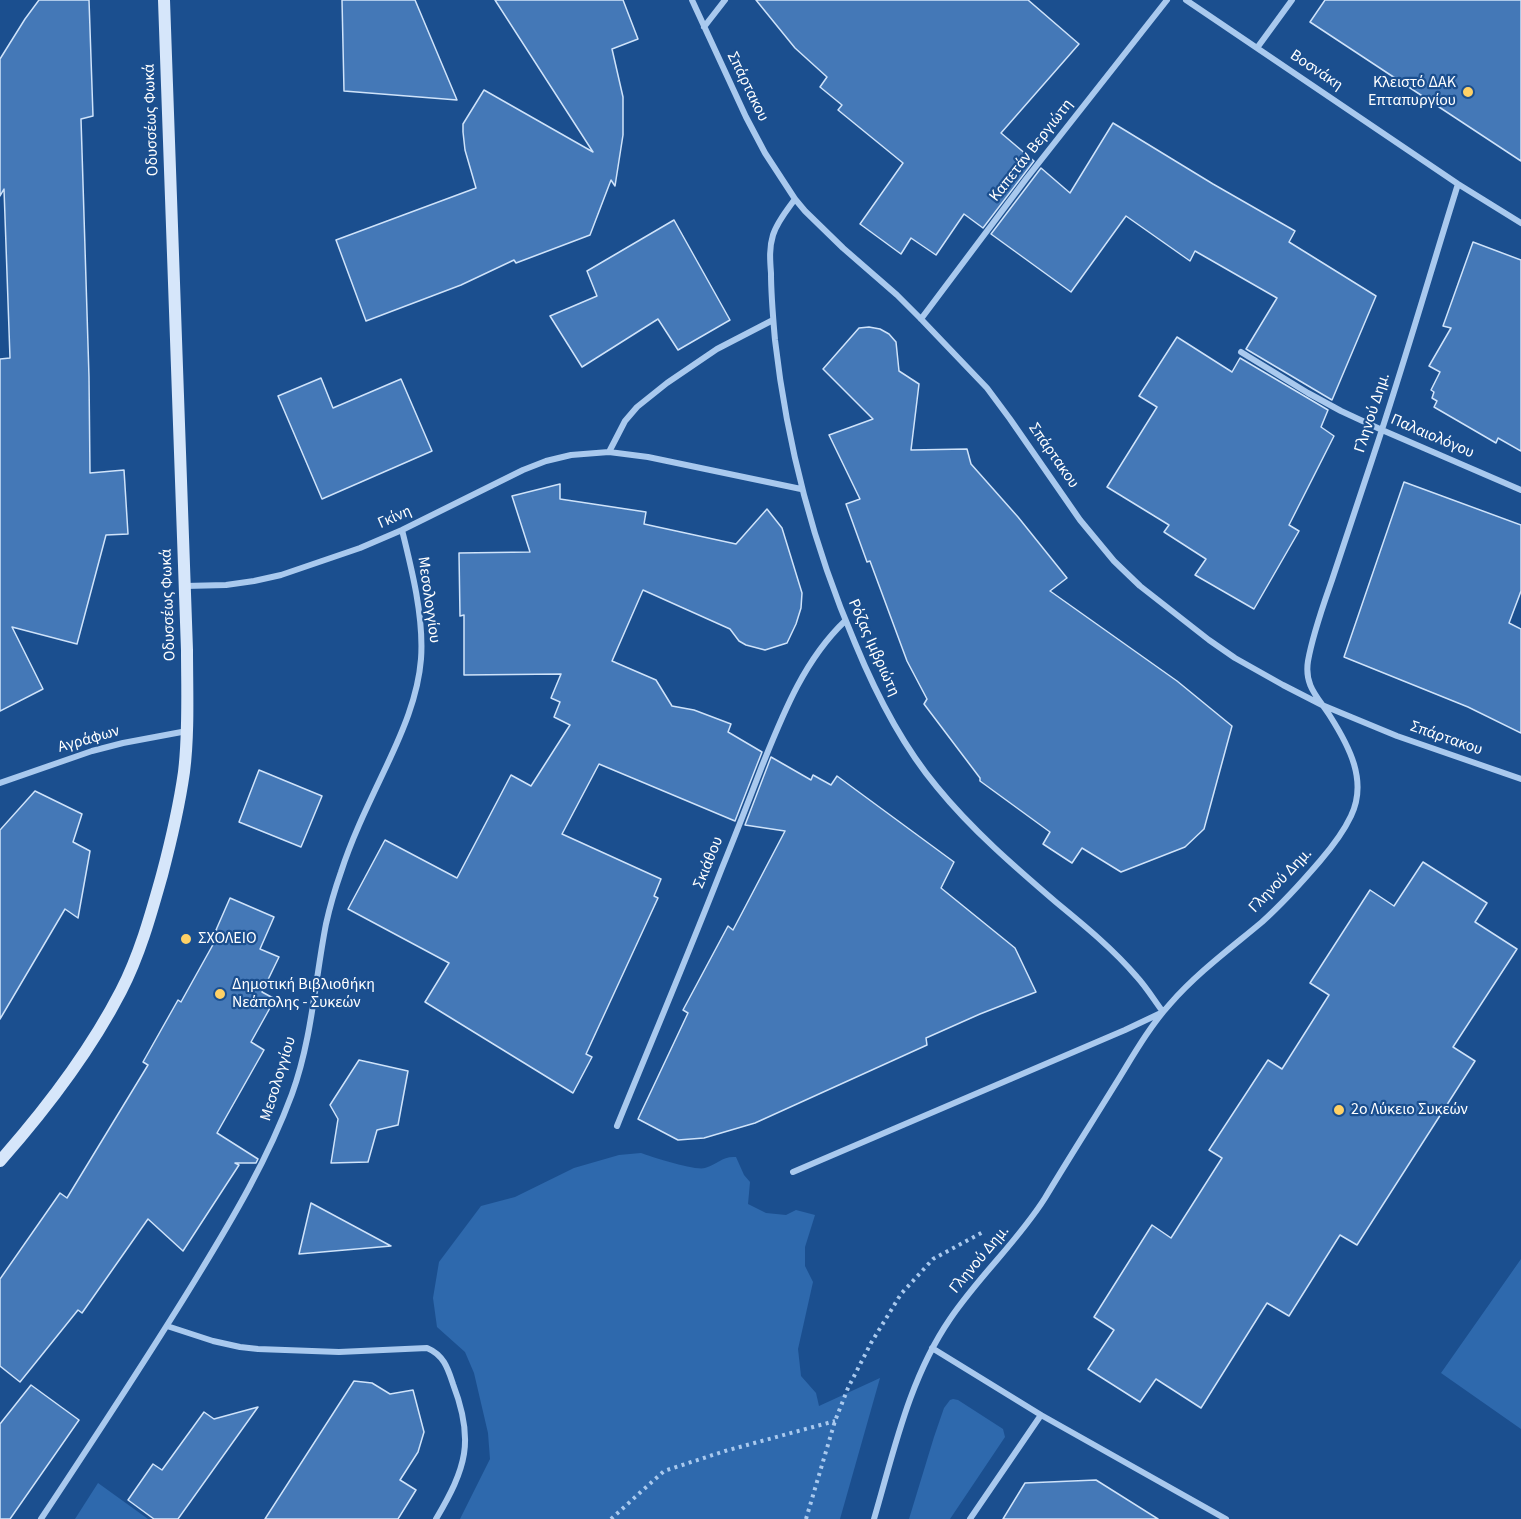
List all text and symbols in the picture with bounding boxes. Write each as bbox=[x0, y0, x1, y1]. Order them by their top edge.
street label: Βοσνάκη bbox=[1286, 46, 1346, 96]
street label: Σπάρτακου bbox=[722, 49, 772, 125]
street label: Οδυσσέως Φωκά bbox=[140, 64, 164, 176]
place label: Κλειστό ΔΑΚ Επταπυργίου bbox=[1368, 73, 1456, 111]
marker: Κλειστό ΔΑΚ Επταπυργίου bbox=[1461, 85, 1475, 99]
street label: Καπετάν Βεργιώτη bbox=[986, 96, 1078, 206]
street label: Γληνού Δημ. bbox=[1351, 371, 1395, 455]
street label: Παλαιολόγου bbox=[1387, 411, 1477, 463]
street label: Σπάρτακου bbox=[1024, 420, 1082, 492]
street label: Γκίνη bbox=[375, 502, 415, 534]
street label: Οδυσσέως Φωκά bbox=[157, 549, 181, 661]
street label: Μεσολογγίου bbox=[412, 555, 444, 645]
street label: Ρόζας Ιμβριώτη bbox=[843, 596, 903, 700]
street label: Σπάρτακου bbox=[1407, 718, 1485, 760]
street label: Αγράφων bbox=[56, 722, 122, 758]
street label: Σκιάθου bbox=[690, 834, 728, 892]
street label: Γληνού Δημ. bbox=[1245, 844, 1317, 918]
place label: ΣΧΟΛΕΙΟ bbox=[198, 929, 257, 949]
marker: ΣΧΟΛΕΙΟ bbox=[179, 932, 193, 946]
place label: Δημοτική Βιβλιοθήκη Νεάπολης - Συκεών bbox=[232, 975, 375, 1013]
marker: Δημοτική Βιβλιοθήκη Νεάπολης - Συκεών bbox=[213, 987, 227, 1001]
street label: Μεσολογγίου bbox=[257, 1034, 301, 1124]
place label: 2ο Λύκειο Συκεών bbox=[1351, 1100, 1468, 1120]
marker: 2ο Λύκειο Συκεών bbox=[1332, 1103, 1346, 1117]
street label: Γληνού Δημ. bbox=[946, 1222, 1014, 1298]

